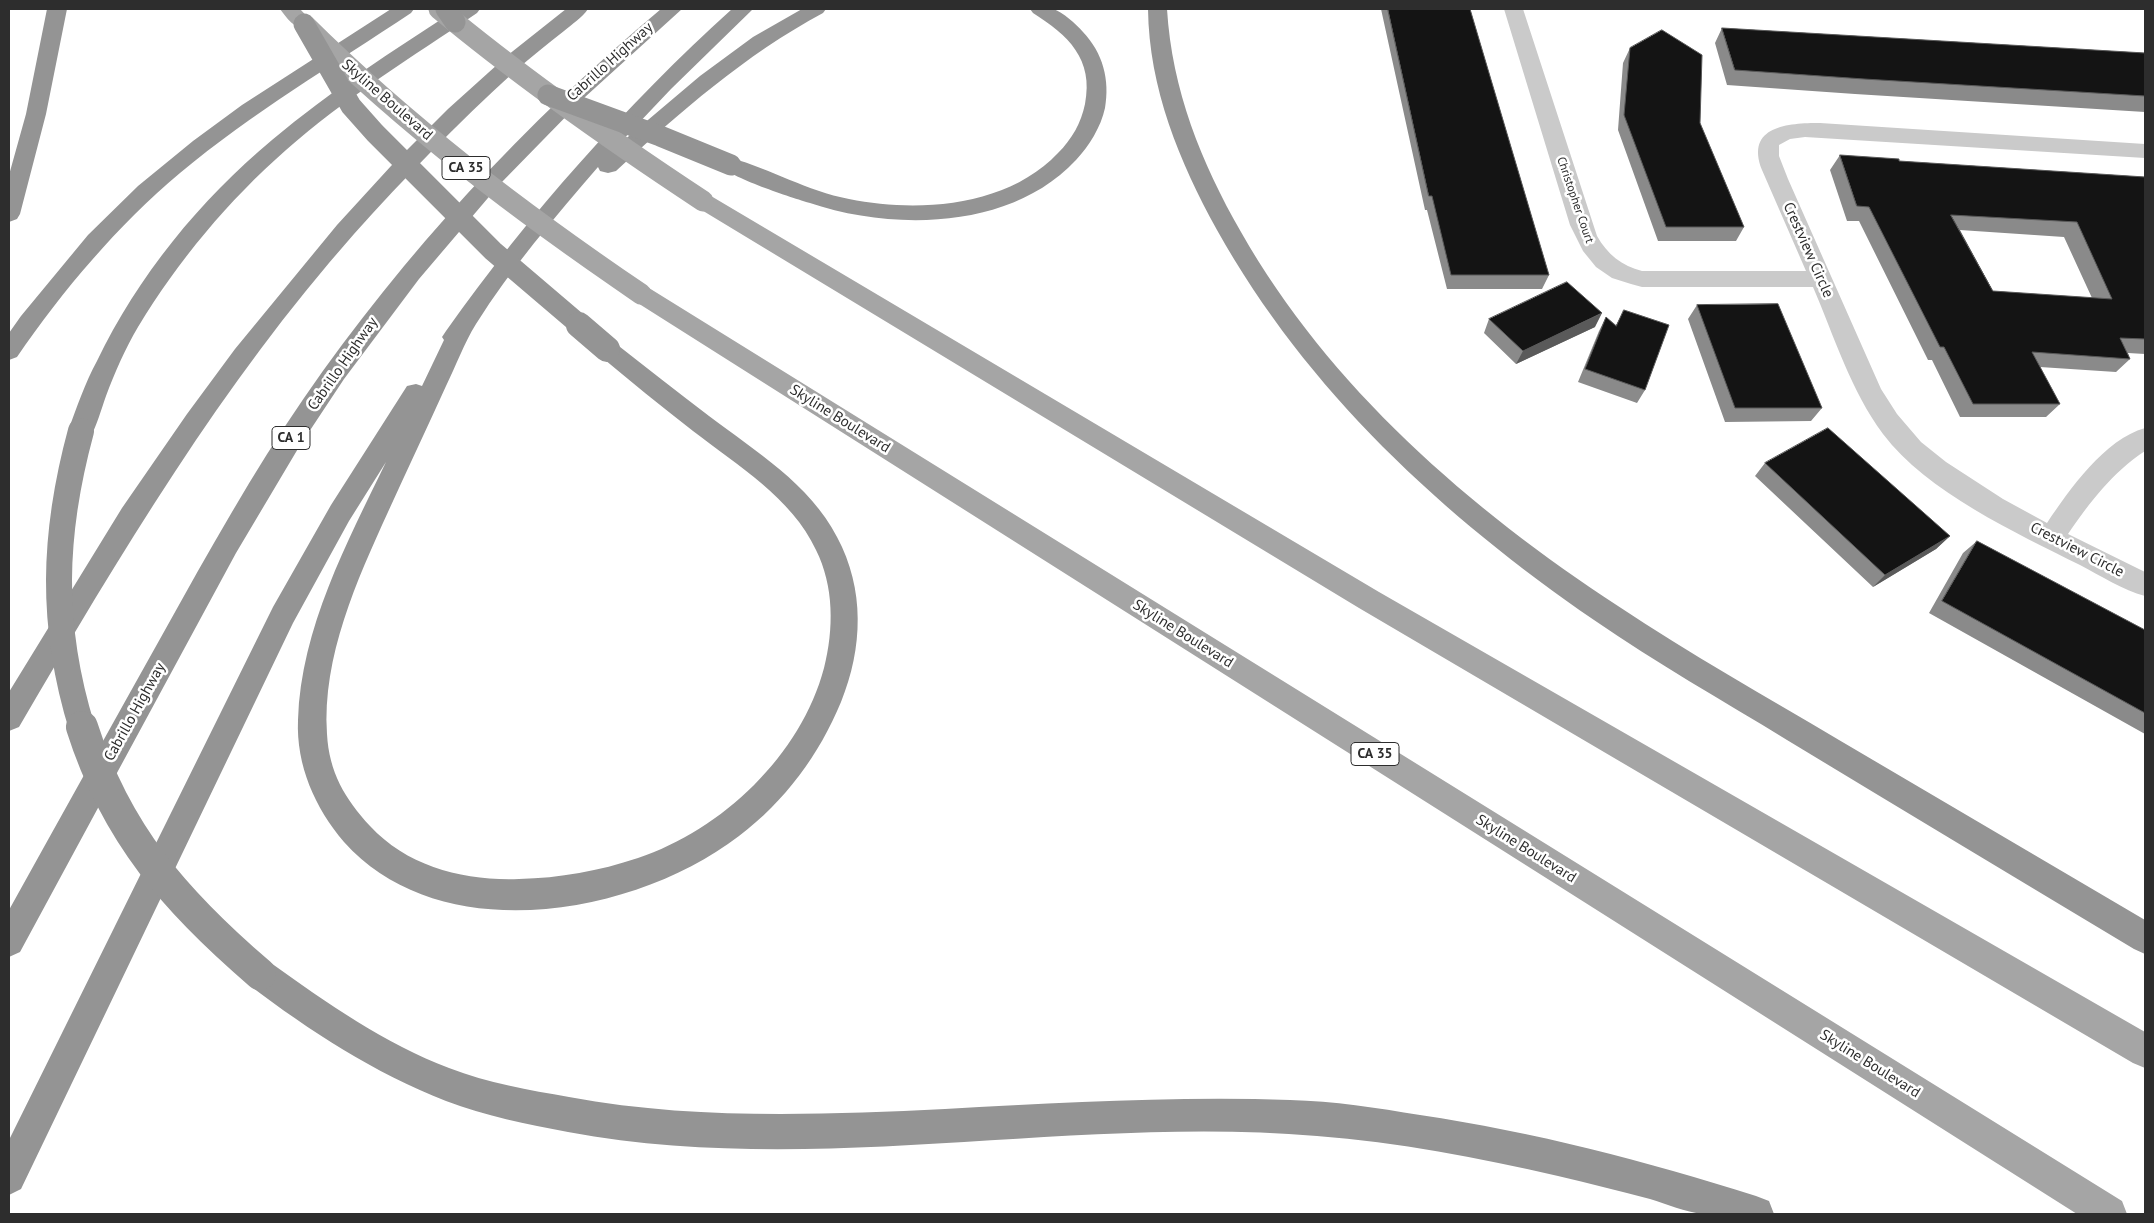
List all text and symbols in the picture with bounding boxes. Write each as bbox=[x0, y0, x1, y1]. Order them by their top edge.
street label: Cabrillo Highway bbox=[563, 19, 657, 105]
street label: Skyline Boulevard bbox=[338, 56, 436, 144]
street label: Christopher Court bbox=[1553, 155, 1597, 245]
road number: CA 35 bbox=[442, 156, 490, 180]
street label: Crestview Circle bbox=[1779, 199, 1837, 301]
street label: Cabrillo Highway bbox=[304, 314, 382, 414]
street label: Skyline Boulevard bbox=[787, 381, 893, 457]
road number: CA 1 bbox=[272, 426, 310, 449]
street label: Crestview Circle bbox=[2027, 519, 2127, 581]
street label: Skyline Boulevard bbox=[1130, 596, 1236, 672]
street label: Cabrillo Highway bbox=[101, 660, 169, 764]
road number: CA 35 bbox=[1351, 742, 1399, 766]
street label: Skyline Boulevard bbox=[1473, 811, 1579, 887]
street label: Skyline Boulevard bbox=[1817, 1026, 1923, 1102]

